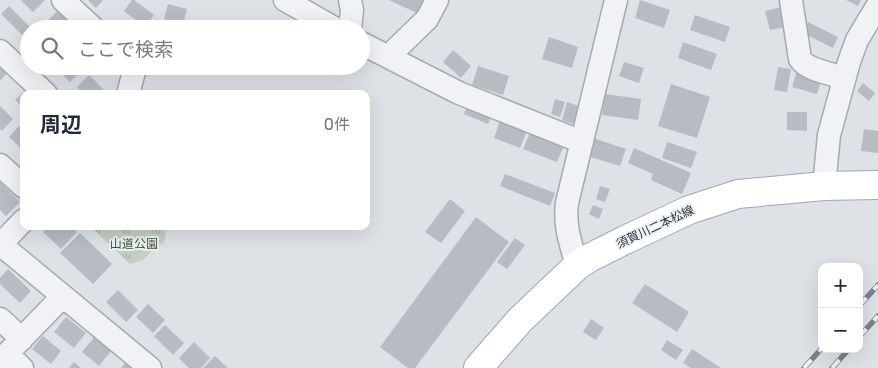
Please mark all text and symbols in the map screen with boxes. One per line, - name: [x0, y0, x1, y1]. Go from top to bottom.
- search box: [20, 20, 370, 75]
- icon: search: [38, 34, 66, 62]
- text: ここで検索: [78, 38, 173, 61]
- text: 周辺: [40, 112, 82, 137]
- text: 0件: [324, 115, 350, 134]
- street label: 須賀川二本松線: [614, 203, 696, 251]
- park label: 山道公園: [110, 237, 158, 251]
- map controls: [818, 263, 863, 353]
- button: +: [818, 263, 863, 308]
- button: −: [818, 308, 863, 353]

